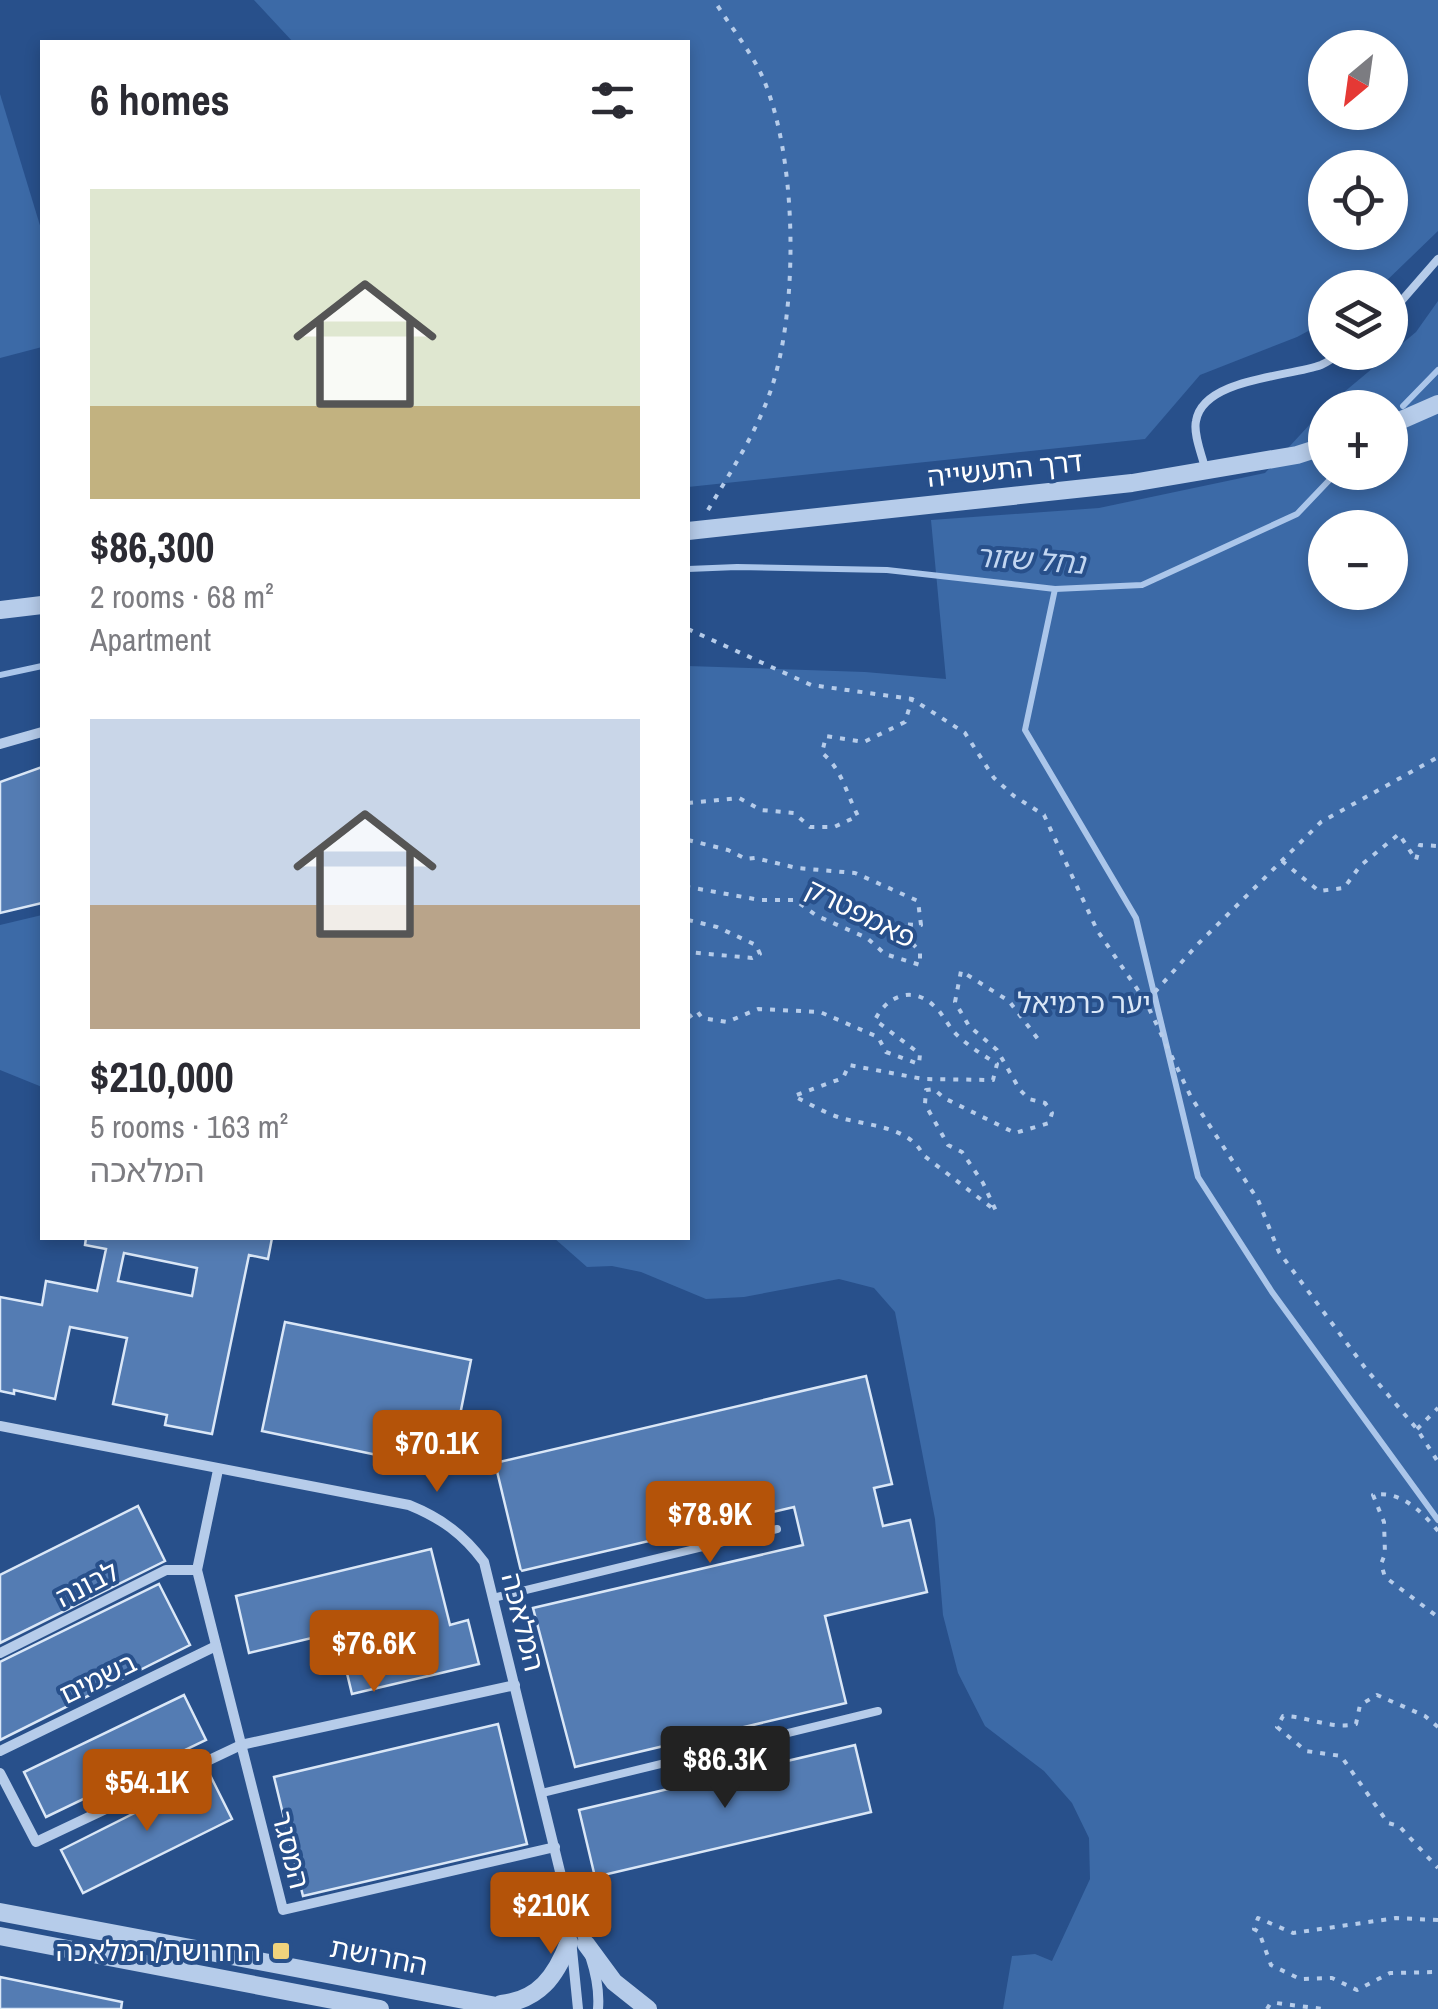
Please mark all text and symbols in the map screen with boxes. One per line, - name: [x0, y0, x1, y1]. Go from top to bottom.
- north arrow: [1308, 30, 1408, 130]
- map controls: [1308, 30, 1408, 610]
- text: 6 homes: [90, 72, 230, 128]
- icon: filters: [585, 73, 640, 128]
- button: locate: [1308, 150, 1408, 250]
- icon: home: [275, 254, 455, 434]
- button: layers: [1308, 270, 1408, 370]
- button: +: [1308, 390, 1408, 490]
- street label: דרך התעשייה: [925, 442, 1085, 496]
- button: −: [1308, 510, 1408, 610]
- text: $86,300: [90, 519, 215, 575]
- water label: נחל שזור: [974, 535, 1089, 583]
- text: 2 rooms · 68 m²: [90, 575, 274, 618]
- text: Apartment: [90, 618, 211, 661]
- icon: home: [275, 784, 455, 964]
- street label: פאמפטרק: [800, 869, 922, 957]
- park label: יער כרמיאל: [1017, 984, 1151, 1022]
- text: $210,000: [90, 1049, 234, 1105]
- text: 5 rooms · 163 m²: [90, 1105, 288, 1148]
- text: המלאכה: [90, 1149, 204, 1192]
- pin: $70.1K: [356, 1410, 518, 1495]
- text: $70.1K: [395, 1421, 479, 1464]
- pin: $78.9K: [629, 1481, 791, 1566]
- text: $78.9K: [668, 1492, 752, 1535]
- street label: לבונה: [49, 1552, 125, 1616]
- street label: המלאכה: [492, 1569, 554, 1675]
- pin: $76.6K: [293, 1610, 455, 1695]
- text: $76.6K: [332, 1621, 416, 1664]
- street label: בשמים: [53, 1643, 143, 1713]
- pin: $86.3K: [644, 1726, 806, 1811]
- text: $86.3K: [683, 1737, 767, 1780]
- pin: $54.1K: [66, 1749, 228, 1834]
- text: $54.1K: [105, 1760, 189, 1803]
- street label: המסגר: [263, 1807, 319, 1893]
- pin: $210K: [481, 1872, 621, 1957]
- text: $210K: [512, 1883, 590, 1926]
- street label: החרושת: [327, 1928, 431, 1984]
- place label: החרושת/המלאכה: [56, 1932, 261, 1970]
- marker: החרושת/המלאכה: [270, 1940, 292, 1962]

